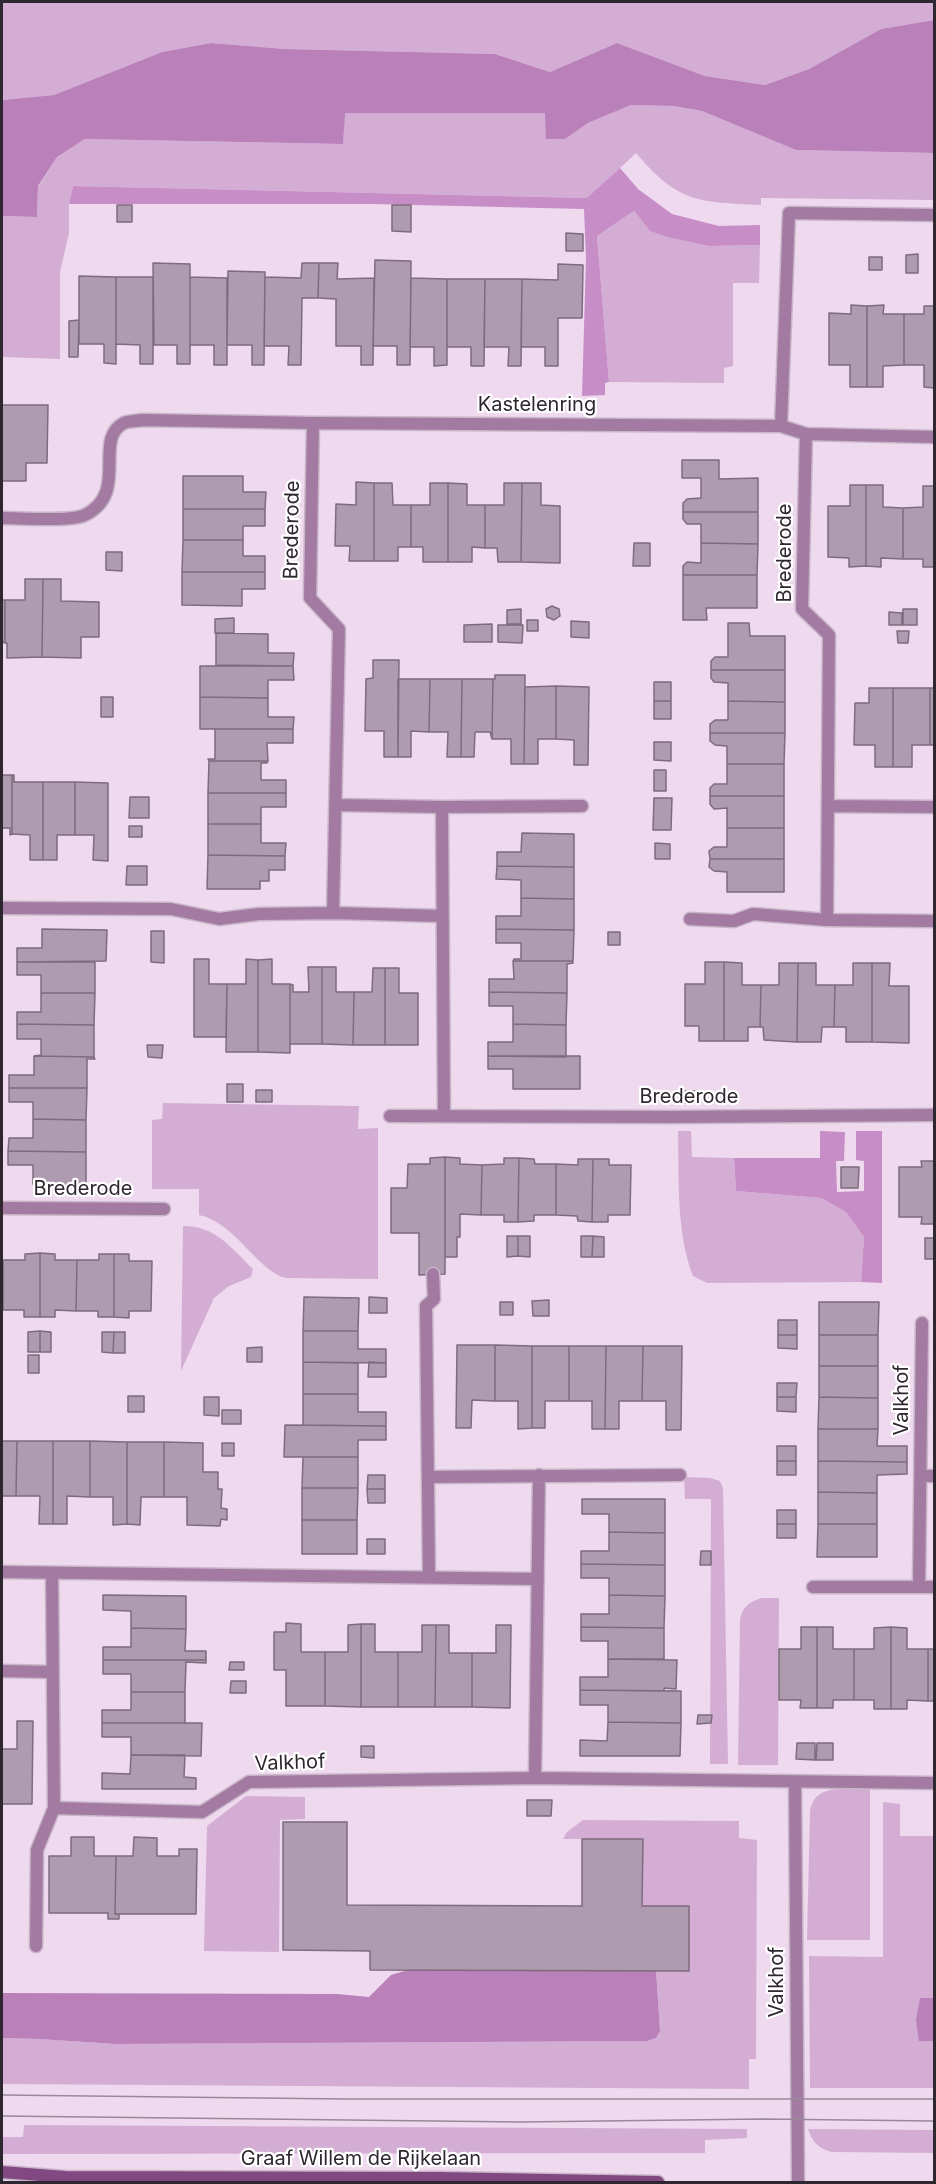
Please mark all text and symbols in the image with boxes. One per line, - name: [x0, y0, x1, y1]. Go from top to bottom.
- street label: Kastelenring: [478, 393, 596, 417]
- street label: Brederode: [279, 480, 305, 580]
- street label: Brederode: [773, 504, 797, 602]
- street label: Brederode: [640, 1085, 738, 1109]
- street label: Brederode: [34, 1177, 132, 1201]
- street label: Valkhof: [890, 1364, 914, 1436]
- street label: Valkhof: [254, 1750, 326, 1776]
- street label: Valkhof: [765, 1946, 789, 2018]
- street label: Graaf Willem de Rijkelaan: [241, 2147, 481, 2171]

